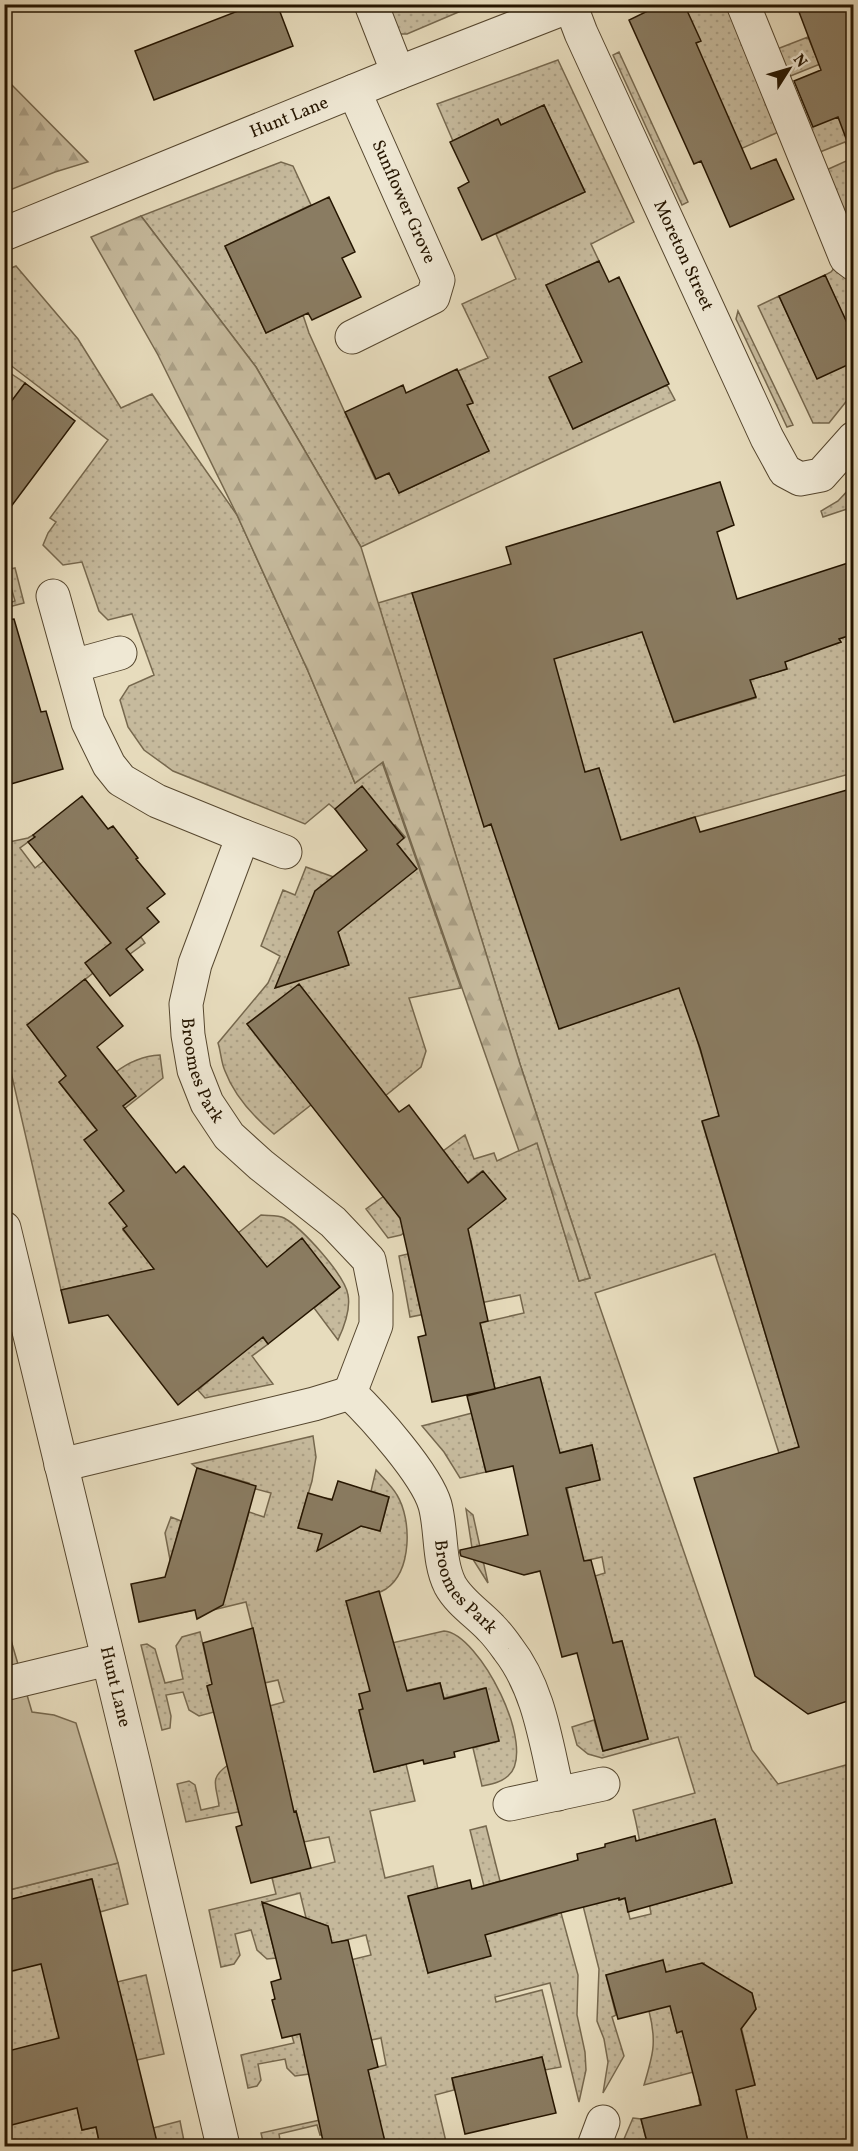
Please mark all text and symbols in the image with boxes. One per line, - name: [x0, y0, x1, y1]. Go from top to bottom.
- north arrow: [759, 39, 819, 99]
- text: N: [787, 50, 812, 73]
- street label: Hunt Lane: [246, 90, 332, 145]
- street label: Sunflower Grove: [365, 136, 441, 268]
- street label: Moreton Street: [647, 196, 720, 315]
- street label: Broomes Park: [174, 1017, 230, 1129]
- street label: Broomes Park: [428, 1539, 503, 1640]
- street label: Hunt Lane: [93, 1644, 137, 1730]

